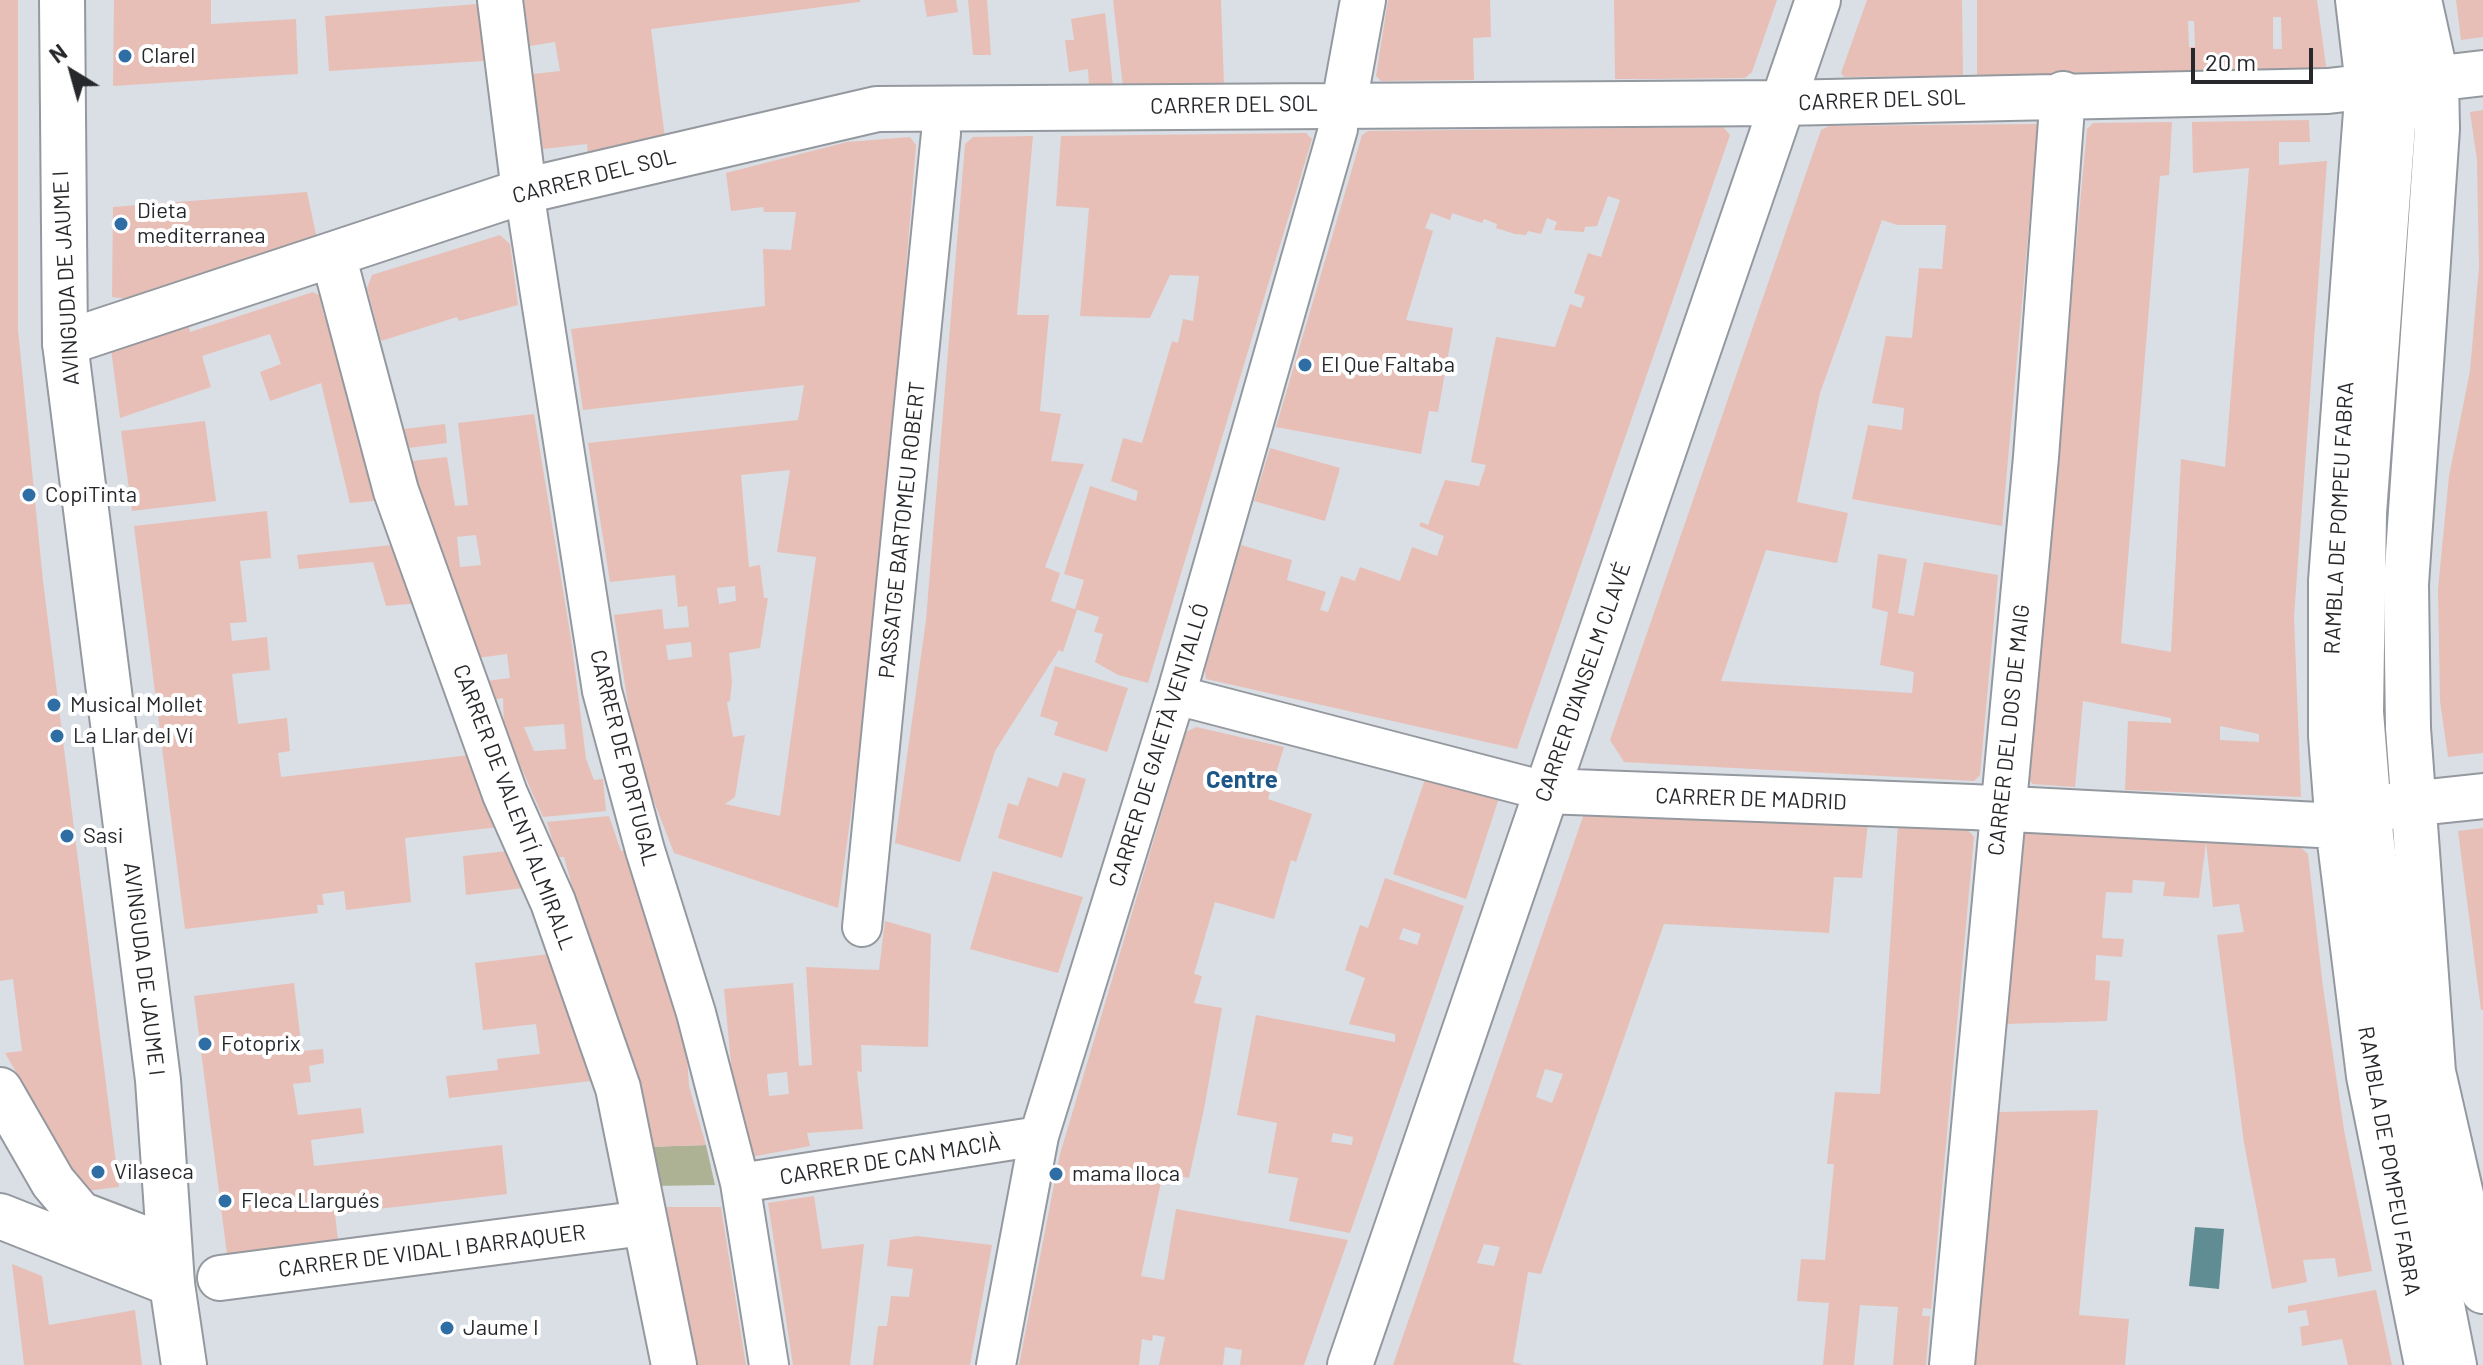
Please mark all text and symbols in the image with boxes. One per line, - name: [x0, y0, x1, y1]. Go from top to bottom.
- north arrow: [32, 32, 112, 112]
- scale bar: [2195, 32, 2317, 82]
- text: N: [44, 38, 71, 68]
- place label: Clarel: [141, 43, 195, 69]
- marker: Clarel: [116, 47, 134, 65]
- text: 20 m: [2205, 47, 2256, 76]
- street label: CARRER DEL SOL: [1798, 84, 1966, 116]
- street label: CARRER DEL SOL: [1150, 90, 1318, 120]
- street label: CARRER DEL SOL: [509, 143, 679, 209]
- street label: AVINGUDA DE JAUME I: [47, 170, 85, 386]
- place label: Dieta mediterranea: [137, 198, 266, 250]
- marker: Dieta mediterranea: [112, 215, 130, 233]
- place label: El Que Faltaba: [1321, 352, 1455, 378]
- marker: El Que Faltaba: [1296, 356, 1314, 374]
- street label: PASSATGE BARTOMEU ROBERT: [873, 380, 931, 680]
- street label: RAMBLA DE POMPEU FABRA: [2319, 381, 2359, 655]
- place label: CopiTinta: [45, 482, 137, 508]
- marker: CopiTinta: [20, 486, 38, 504]
- street label: CARRER D'ANSELM CLAVÉ: [1529, 559, 1637, 805]
- street label: CARRER DE GAIETÀ VENTALLÓ: [1103, 600, 1215, 890]
- street label: CARRER DEL DOS DE MAIG: [1983, 603, 2035, 857]
- street label: CARRER DE PORTUGAL: [584, 647, 664, 869]
- street label: CARRER DE VALENTÍ ALMIRALL: [447, 661, 581, 953]
- place label: Musical Mollet: [70, 692, 203, 718]
- marker: Musical Mollet: [45, 696, 63, 714]
- place label: La Llar del Ví: [73, 723, 193, 749]
- marker: La Llar del Ví: [48, 727, 66, 745]
- district label: Centre: [1206, 766, 1278, 794]
- street label: CARRER DE MADRID: [1655, 782, 1847, 816]
- place label: Sasi: [83, 823, 123, 849]
- marker: Sasi: [58, 827, 76, 845]
- street label: AVINGUDA DE JAUME I: [118, 861, 170, 1077]
- street label: RAMBLA DE POMPEU FABRA: [2352, 1024, 2426, 1298]
- place label: Fotoprix: [221, 1031, 300, 1057]
- marker: Fotoprix: [196, 1035, 214, 1053]
- street label: CARRER DE CAN MACIÀ: [778, 1129, 1002, 1191]
- place label: Vilaseca: [114, 1159, 194, 1185]
- place label: mama lloca: [1072, 1161, 1180, 1187]
- marker: Vilaseca: [89, 1163, 107, 1181]
- marker: mama lloca: [1047, 1165, 1065, 1183]
- place label: Fleca Llargués: [241, 1188, 380, 1214]
- marker: Fleca Llargués: [216, 1192, 234, 1210]
- street label: CARRER DE VIDAL I BARRAQUER: [277, 1219, 587, 1283]
- place label: Jaume I: [463, 1315, 539, 1341]
- marker: Jaume I: [438, 1319, 456, 1337]

